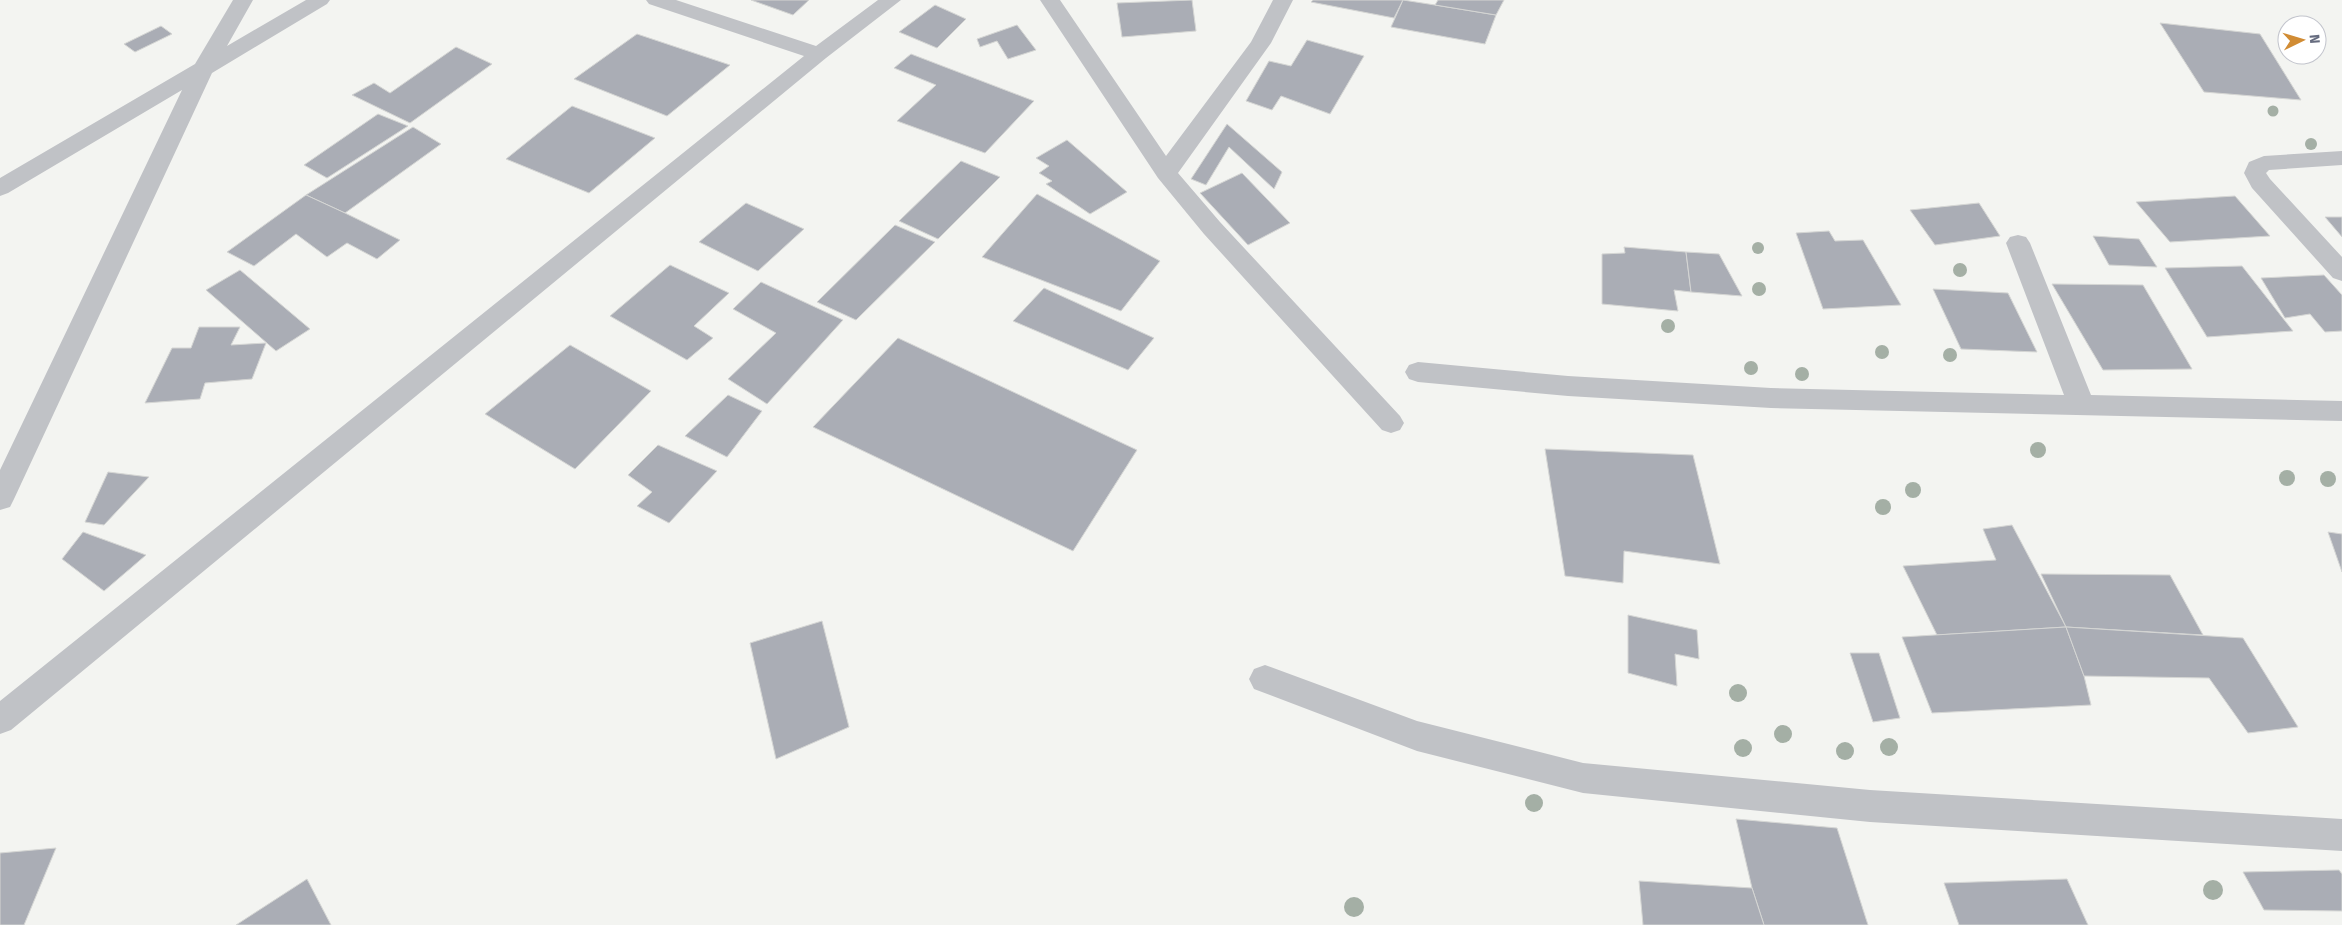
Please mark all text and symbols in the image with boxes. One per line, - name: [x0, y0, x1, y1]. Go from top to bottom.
- north arrow: [2277, 15, 2327, 65]
- text: N: [2306, 34, 2323, 44]

